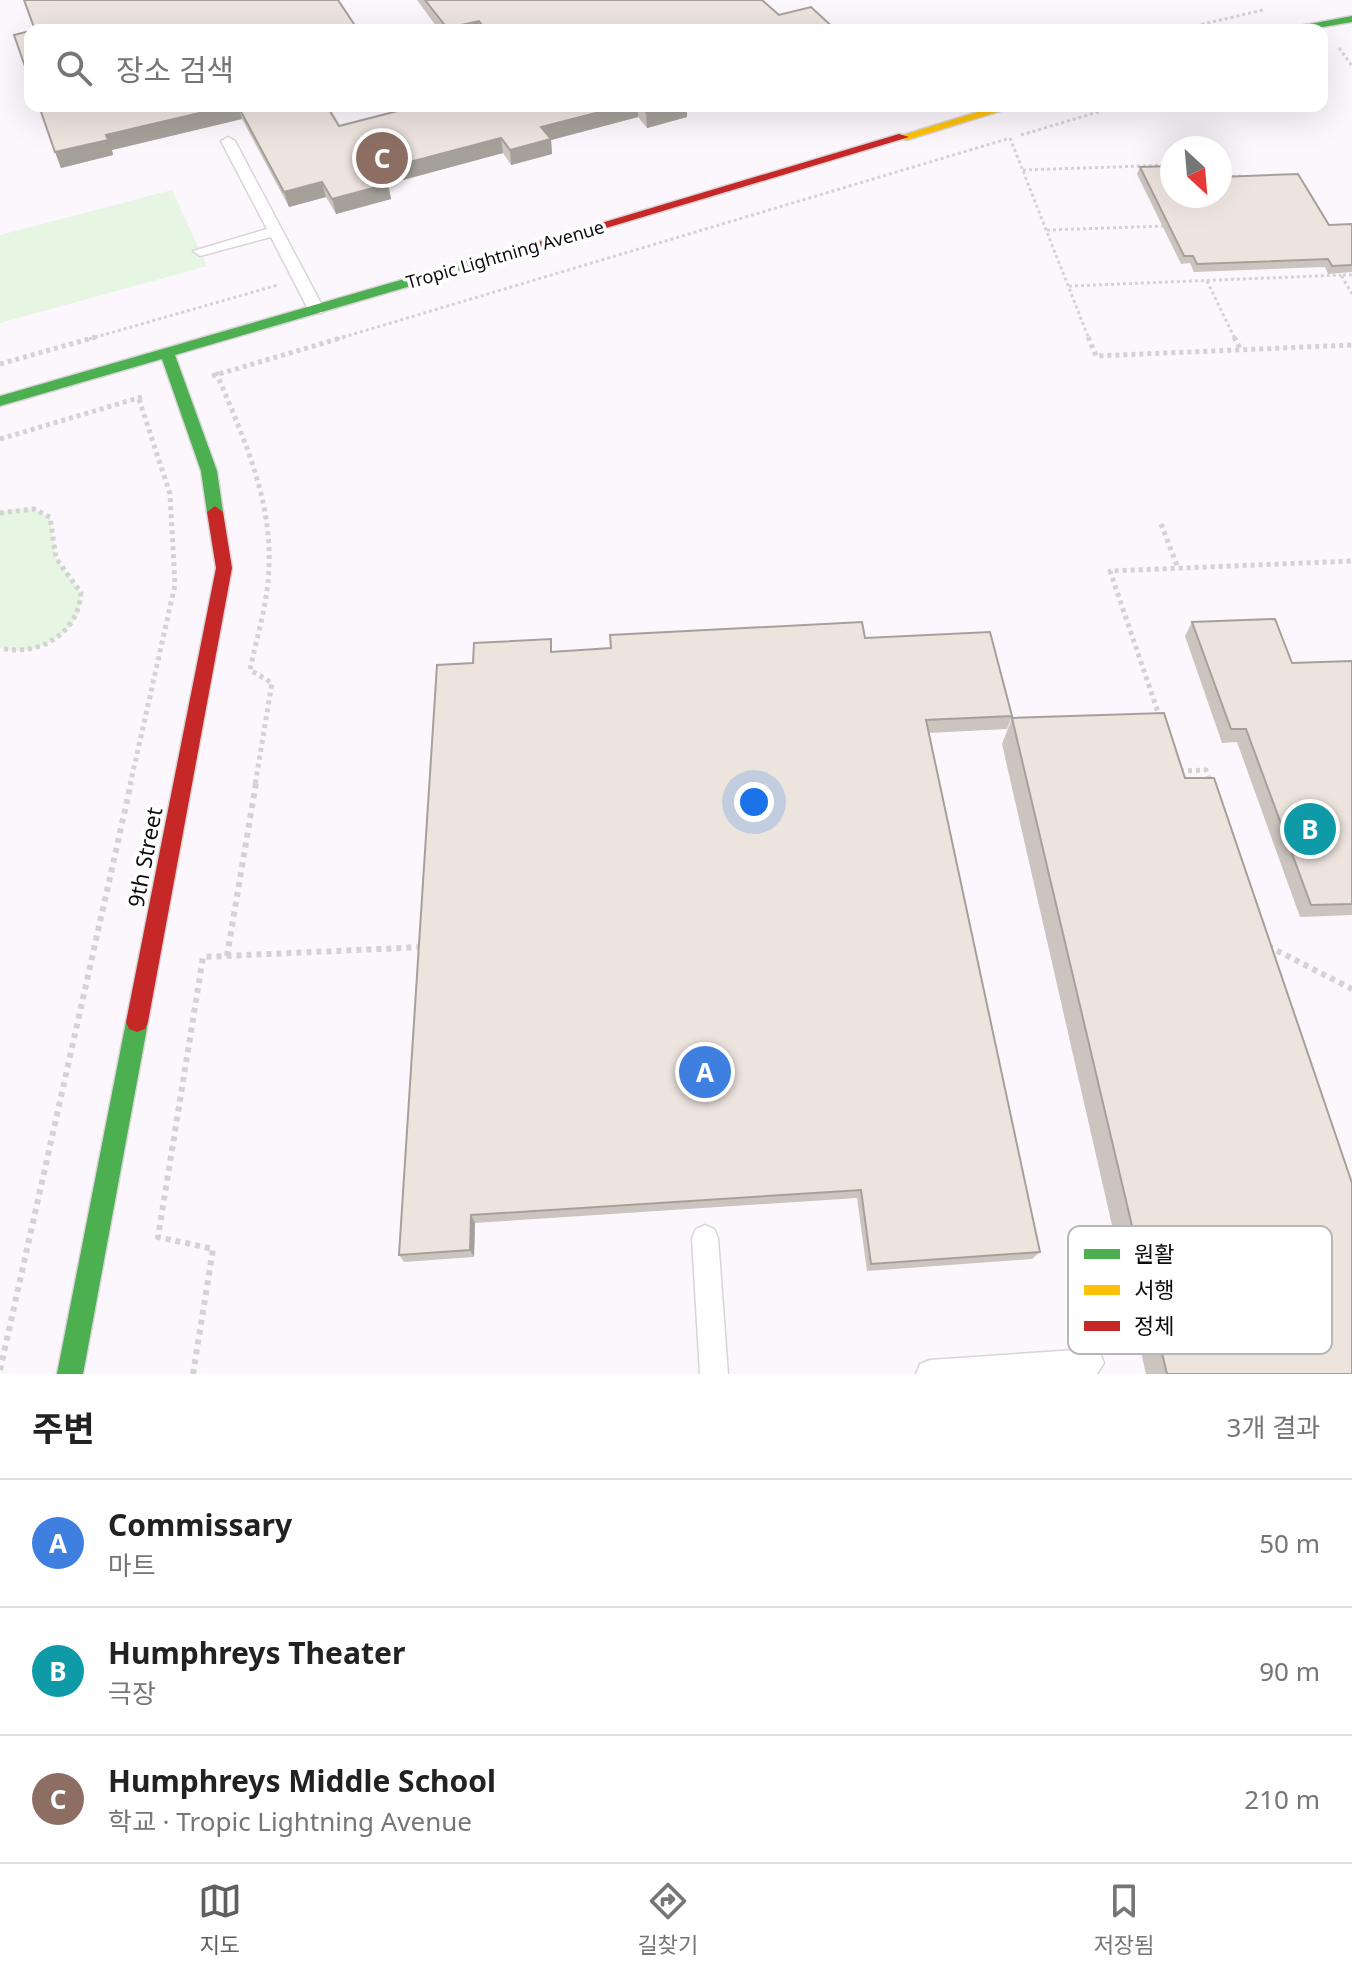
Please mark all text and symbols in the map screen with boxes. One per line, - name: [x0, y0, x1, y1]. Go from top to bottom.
- search box: [24, 24, 1328, 112]
- icon: search: [52, 46, 96, 90]
- text: 장소 검색: [116, 49, 234, 90]
- pin: C: [356, 128, 408, 188]
- north arrow: [1160, 136, 1232, 208]
- street label: Tropic Lightning Avenue: [403, 214, 607, 294]
- your location: [734, 782, 774, 822]
- pin: B: [1284, 799, 1336, 859]
- street label: 9th Street: [120, 804, 168, 910]
- pin: A: [679, 1042, 731, 1102]
- legend: [1068, 1226, 1332, 1354]
- text: 원활: [1134, 1238, 1174, 1268]
- text: 서행: [1134, 1274, 1174, 1304]
- text: 정체: [1134, 1310, 1174, 1340]
- text: 주변: [32, 1405, 95, 1451]
- text: 3개 결과: [1227, 1409, 1320, 1445]
- text: Commissary: [108, 1504, 292, 1545]
- text: A: [49, 1525, 67, 1561]
- text: 50 m: [1259, 1525, 1320, 1561]
- text: 마트: [108, 1547, 156, 1583]
- text: Humphreys Theater: [108, 1632, 405, 1673]
- text: B: [49, 1653, 67, 1689]
- text: 90 m: [1259, 1653, 1320, 1689]
- text: 극장: [108, 1675, 156, 1711]
- text: Humphreys Middle School: [108, 1760, 496, 1801]
- text: C: [50, 1781, 66, 1817]
- text: 210 m: [1244, 1781, 1320, 1817]
- text: 학교 · Tropic Lightning Avenue: [108, 1803, 472, 1839]
- tab: 지도: [198, 1879, 242, 1959]
- tab: 길찾기: [637, 1879, 698, 1959]
- tab: 저장됨: [1093, 1879, 1154, 1959]

